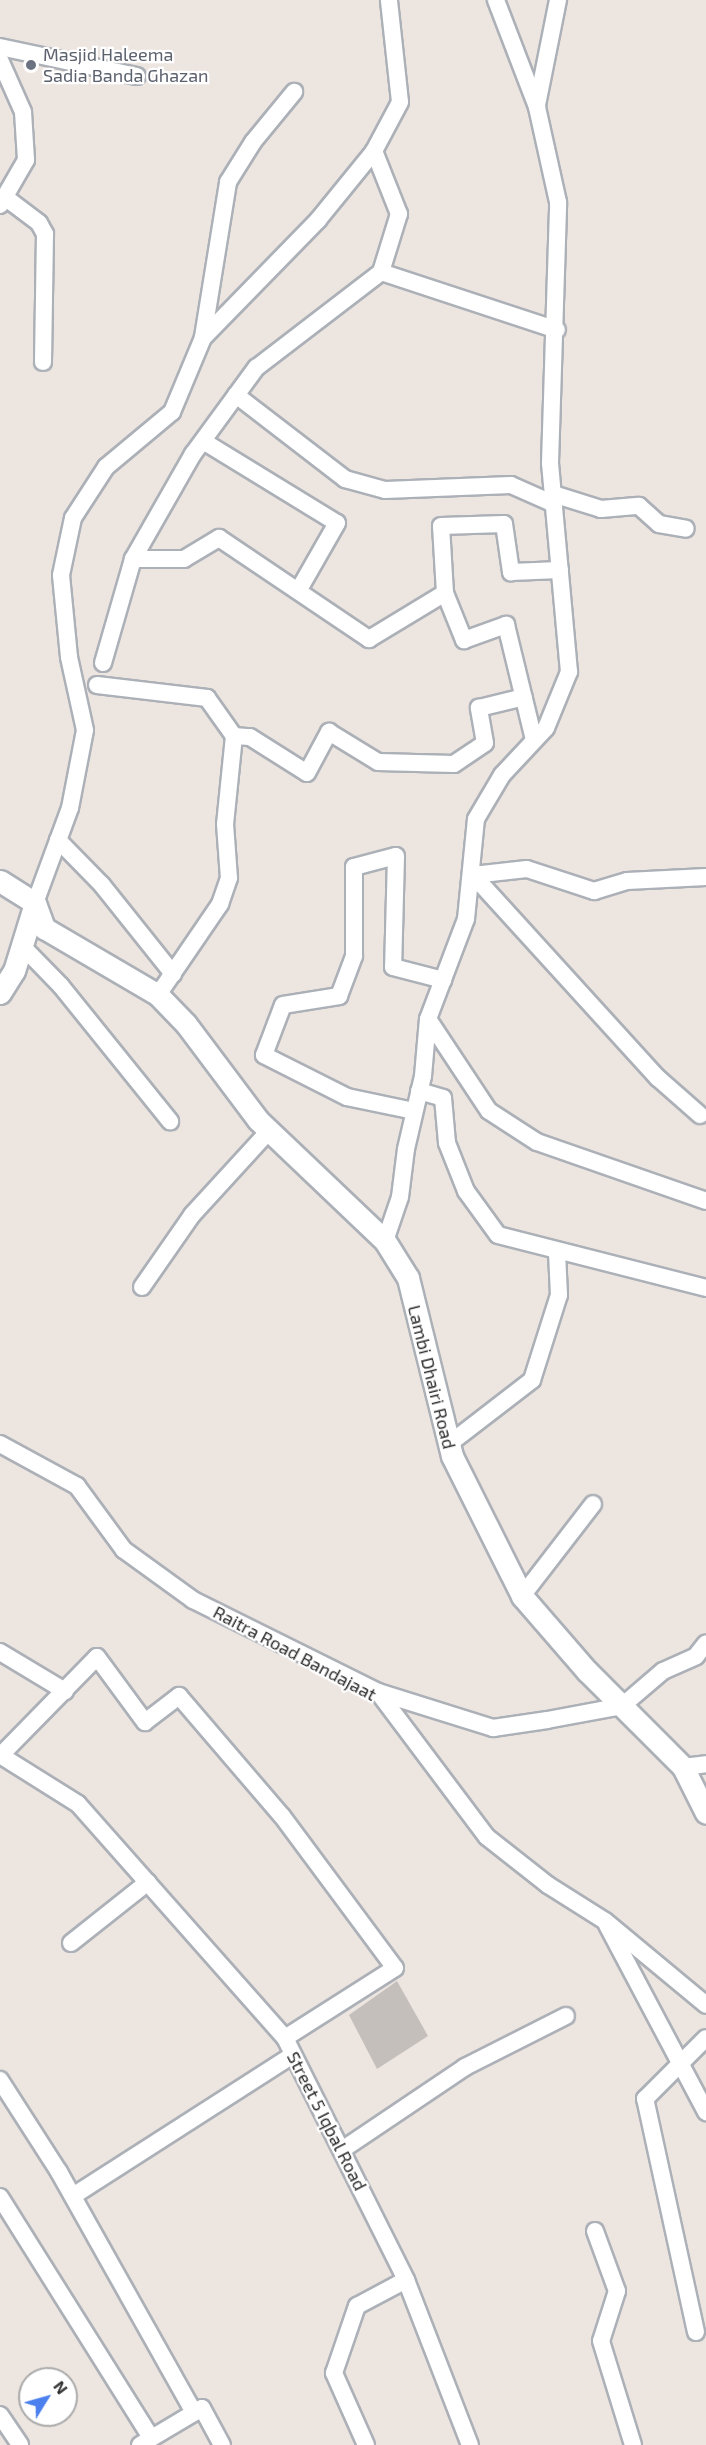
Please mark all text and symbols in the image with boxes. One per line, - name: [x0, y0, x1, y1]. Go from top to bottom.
- place label: Masjid Haleema Sadia Banda Ghazan: [43, 44, 209, 86]
- marker: Masjid Haleema Sadia Banda Ghazan: [24, 58, 38, 72]
- street label: Lambi Dhairi Road: [404, 1303, 460, 1451]
- street label: Raitra Road Bandajaat: [210, 1601, 380, 1705]
- street label: Street 5 Iqbal Road: [283, 2048, 371, 2194]
- north arrow: [18, 2367, 78, 2427]
- text: N: [50, 2377, 72, 2397]

